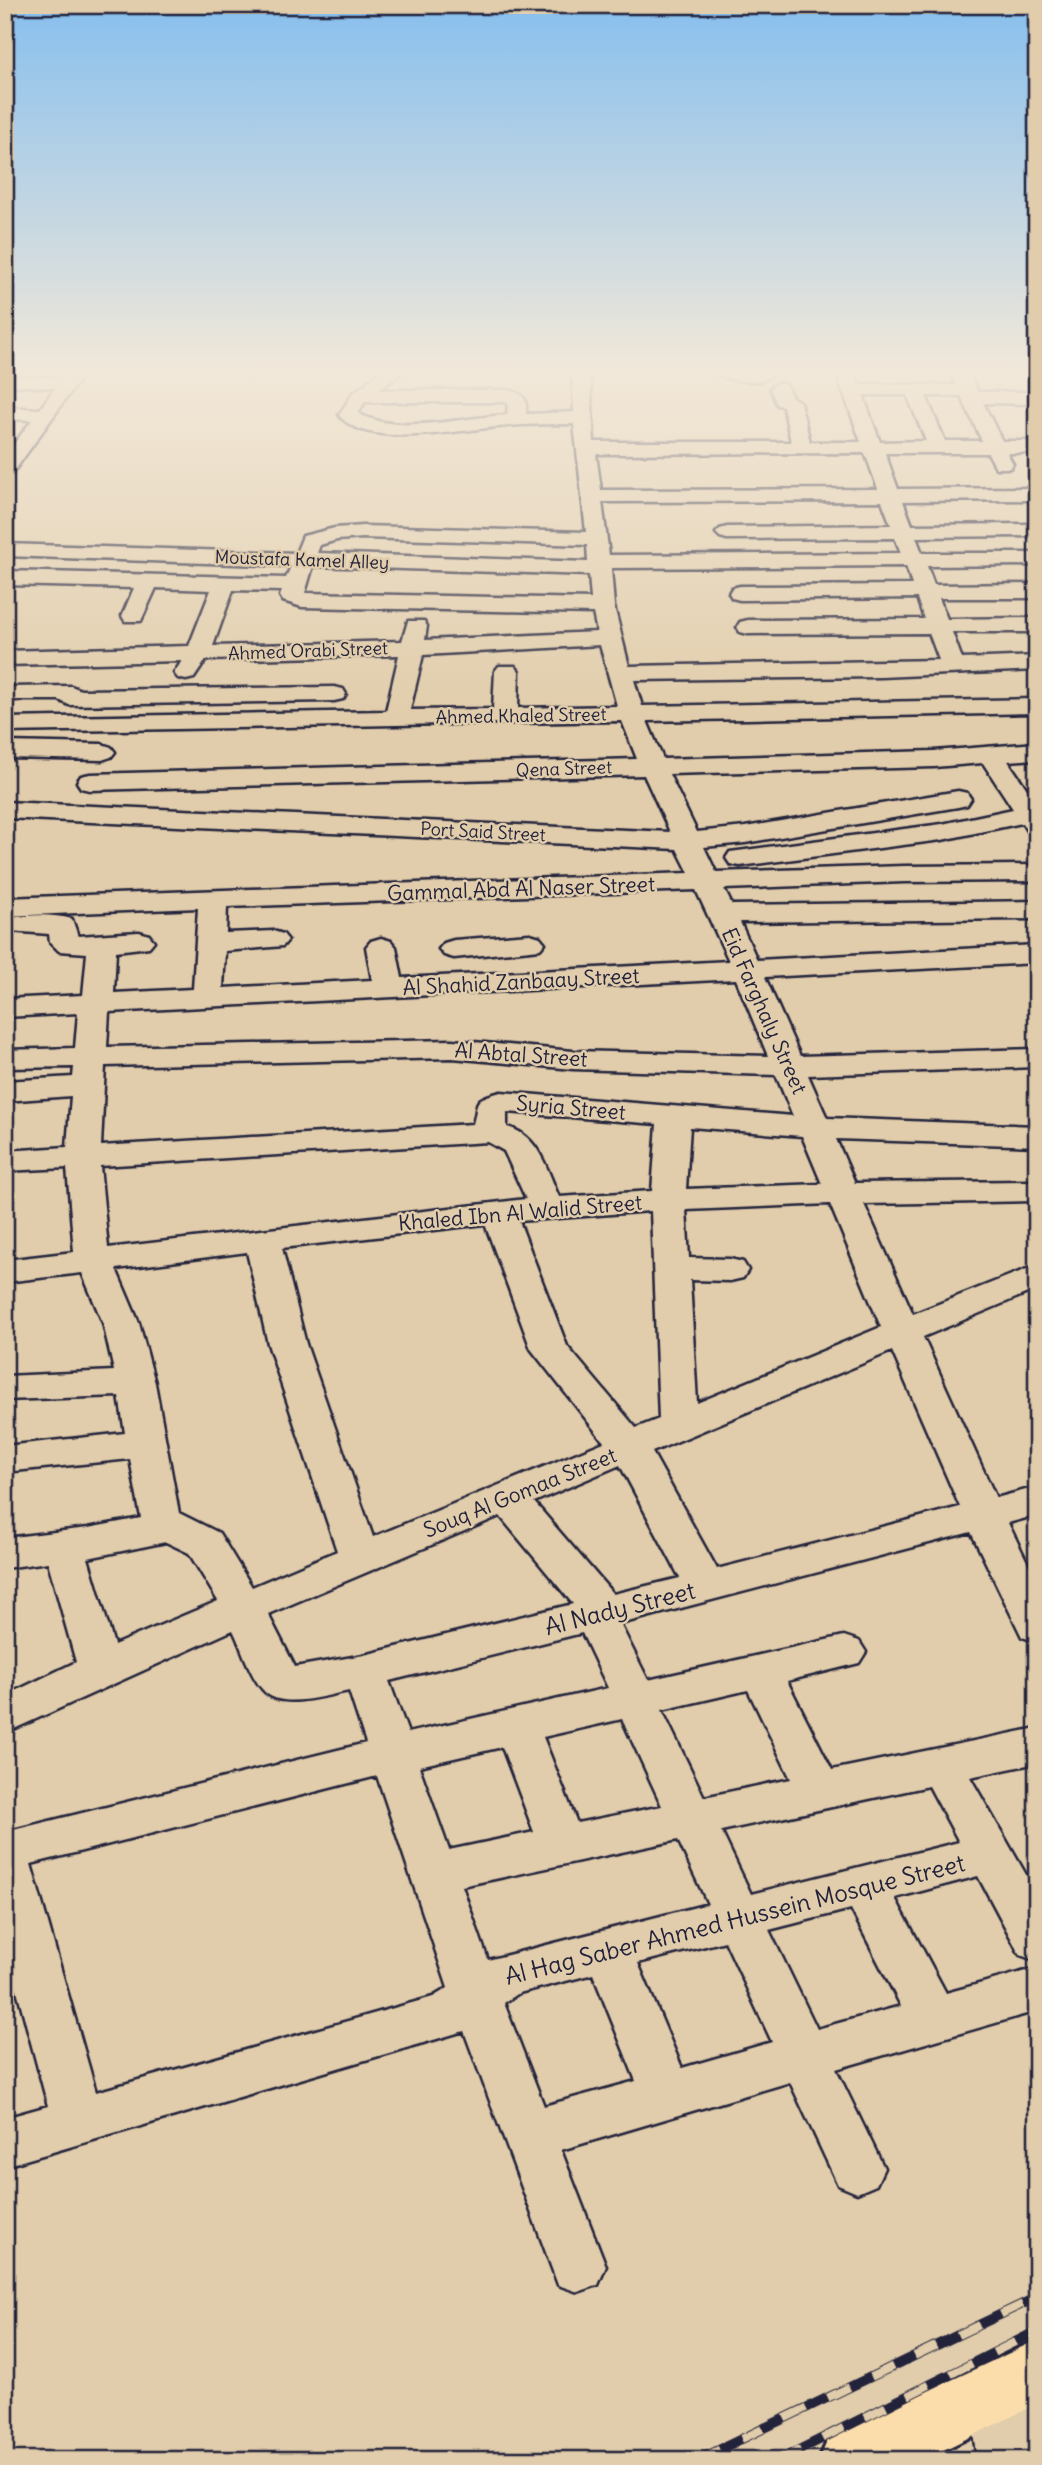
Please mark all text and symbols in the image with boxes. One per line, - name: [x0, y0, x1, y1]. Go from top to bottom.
- street label: Moustafa Kamel Alley: [214, 545, 390, 574]
- street label: Ahmed Orabi Street: [228, 636, 388, 665]
- street label: Ahmed Khaled Street: [435, 703, 607, 728]
- street label: Qena Street: [515, 755, 613, 782]
- street label: Port Said Street: [420, 817, 546, 846]
- street label: Gammal Abd Al Naser Street: [387, 870, 655, 907]
- street label: Eid Farghaly Street: [716, 923, 813, 1098]
- street label: Al Shahid Zanbaay Street: [402, 962, 640, 1001]
- street label: Al Abtal Street: [454, 1036, 588, 1073]
- street label: Syria Street: [515, 1089, 627, 1126]
- street label: Khaled Ibn Al Walid Street: [397, 1188, 643, 1237]
- street label: Souq Al Gomaa Street: [419, 1441, 620, 1544]
- street label: Al Nady Street: [541, 1575, 698, 1641]
- street label: Al Hag Saber Ahmed Hussein Mosque Street: [502, 1847, 968, 1991]

